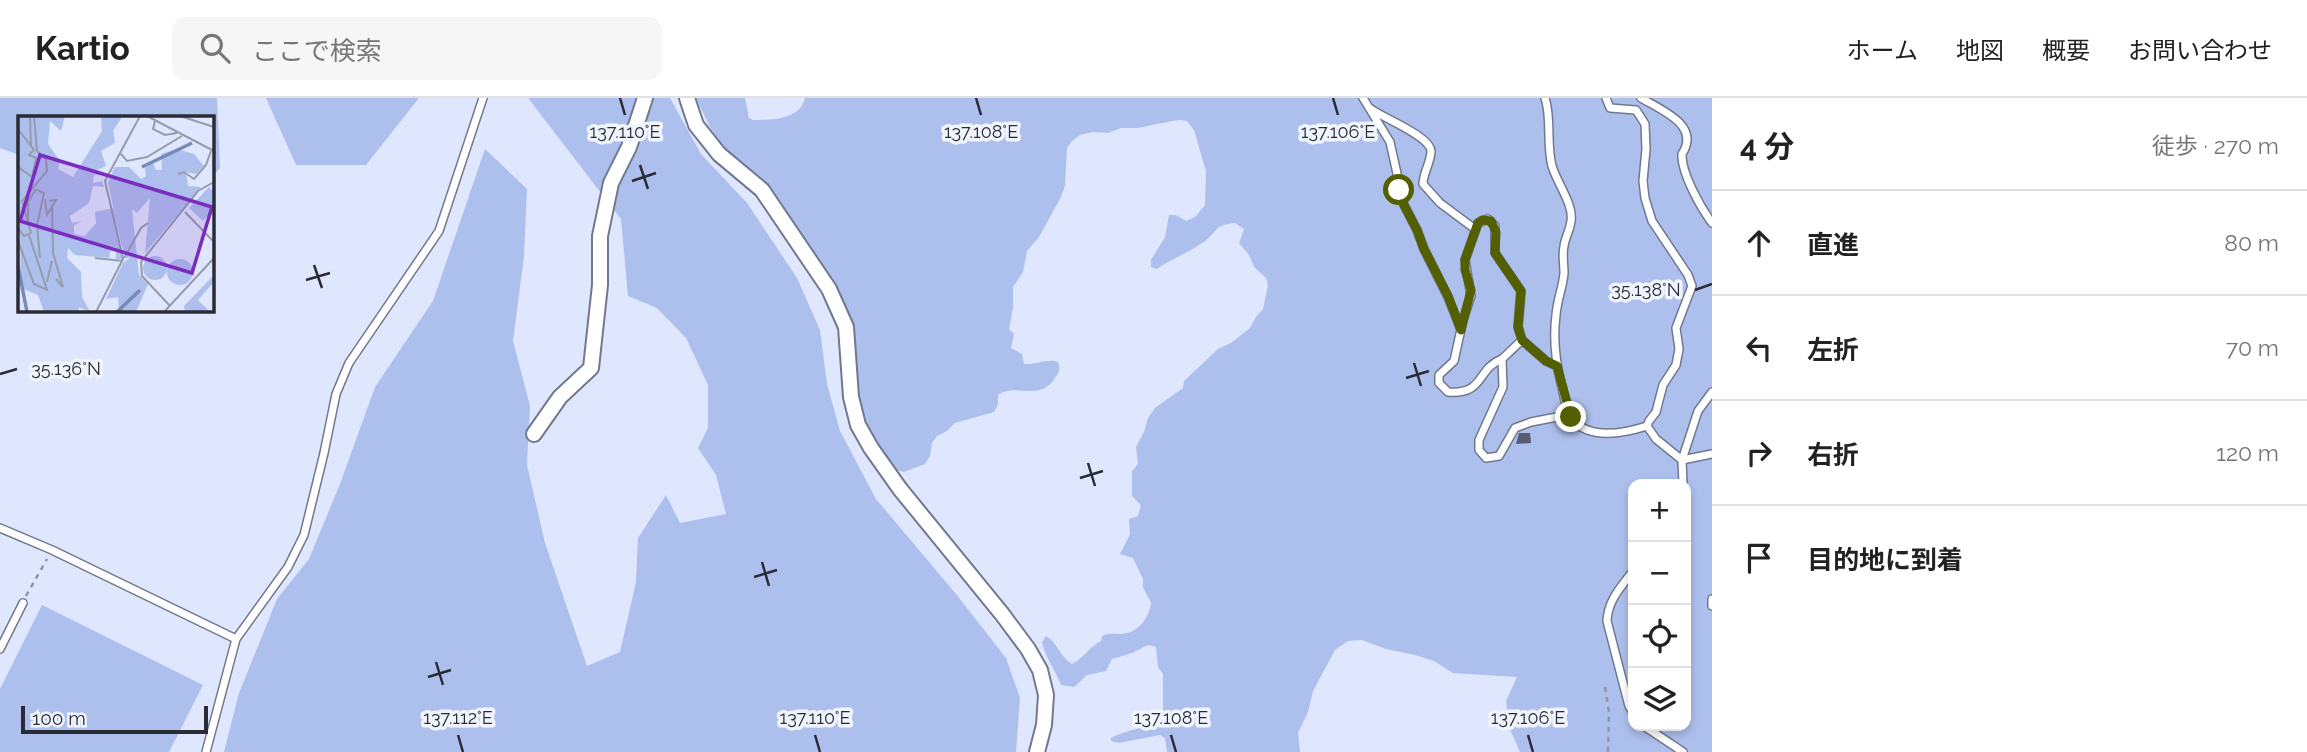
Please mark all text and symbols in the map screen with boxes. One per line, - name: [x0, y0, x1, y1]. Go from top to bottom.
- search box: [172, 17, 662, 80]
- text: Kartio: [35, 29, 130, 68]
- icon: search: [196, 29, 234, 67]
- text: ここで検索: [252, 36, 382, 66]
- text: ホーム: [1847, 36, 1918, 65]
- text: 地図: [1956, 36, 2004, 65]
- text: 概要: [2042, 36, 2090, 65]
- text: お問い合わせ: [2128, 36, 2272, 65]
- inset map: [18, 116, 214, 312]
- text: 137.110°E: [590, 121, 660, 142]
- text: 137.108°E: [944, 121, 1018, 142]
- text: 137.106°E: [1301, 121, 1375, 142]
- text: 4 分: [1740, 129, 1794, 164]
- text: 徒歩 · 270 m: [2152, 132, 2279, 159]
- route start: [1383, 174, 1414, 205]
- icon: ahead: [1740, 224, 1778, 262]
- text: 80 m: [2224, 229, 2279, 256]
- text: 直進: [1807, 230, 1859, 260]
- text: 35.138°N: [1611, 279, 1681, 300]
- icon: left: [1740, 329, 1778, 367]
- text: 70 m: [2226, 334, 2279, 361]
- text: 左折: [1807, 335, 1859, 365]
- text: 35.136°N: [31, 358, 101, 379]
- route end: [1555, 401, 1586, 432]
- icon: right: [1740, 434, 1778, 472]
- text: 120 m: [2216, 439, 2279, 466]
- text: 右折: [1807, 440, 1859, 470]
- map controls: [1628, 479, 1691, 731]
- button: +: [1628, 479, 1691, 542]
- icon: arrive: [1740, 539, 1778, 577]
- button: −: [1628, 542, 1691, 605]
- text: 目的地に到着: [1807, 545, 1963, 575]
- button: locate: [1628, 605, 1691, 668]
- button: layers: [1628, 668, 1691, 731]
- scale bar: [21, 703, 208, 735]
- text: 100 m: [32, 707, 86, 729]
- text: 137.112°E: [423, 707, 493, 728]
- text: 137.110°E: [780, 707, 850, 728]
- text: 137.108°E: [1134, 707, 1208, 728]
- text: 137.106°E: [1491, 707, 1565, 728]

